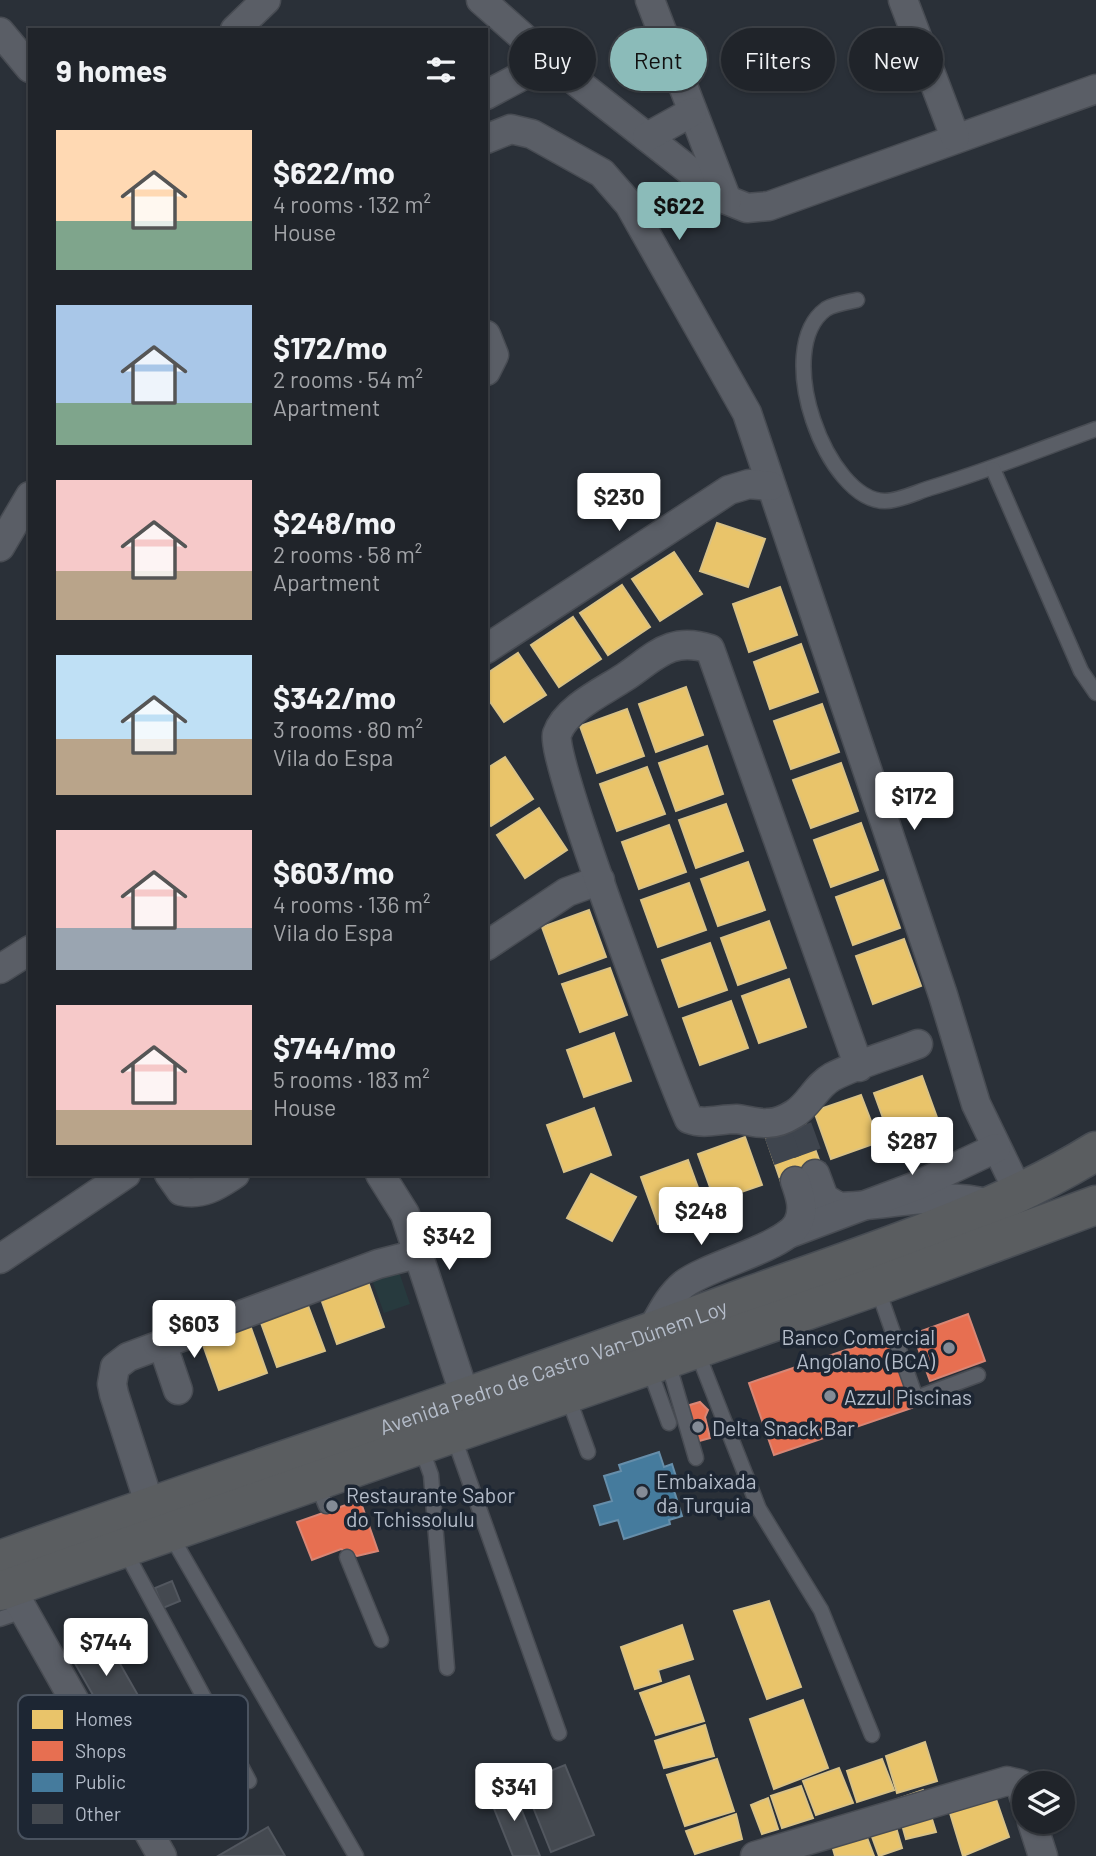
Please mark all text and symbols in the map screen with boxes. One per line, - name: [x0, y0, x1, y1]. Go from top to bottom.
- chip: Buy: [509, 28, 596, 91]
- chip: Rent: [610, 28, 707, 91]
- chip: Filters: [721, 28, 835, 91]
- chip: New: [849, 28, 943, 91]
- icon: filters: [422, 51, 460, 89]
- text: 9 homes: [56, 52, 167, 88]
- text: $622/mo: [273, 154, 395, 190]
- icon: home: [112, 158, 196, 242]
- pin: $622: [638, 182, 720, 242]
- text: 4 rooms · 132 m²: [273, 190, 431, 218]
- text: $622: [653, 191, 705, 219]
- text: House: [273, 218, 336, 246]
- text: $172/mo: [273, 329, 387, 365]
- icon: home: [112, 333, 196, 417]
- text: 2 rooms · 54 m²: [273, 365, 423, 393]
- text: Apartment: [273, 393, 380, 421]
- pin: $230: [578, 474, 660, 533]
- text: $230: [593, 482, 645, 510]
- text: $248/mo: [273, 504, 396, 540]
- icon: home: [112, 508, 196, 592]
- text: 2 rooms · 58 m²: [273, 540, 422, 568]
- text: Apartment: [273, 568, 380, 596]
- text: $342/mo: [273, 679, 396, 715]
- icon: home: [112, 683, 196, 767]
- text: 3 rooms · 80 m²: [273, 715, 423, 743]
- text: Vila do Espa: [273, 743, 393, 771]
- pin: $172: [873, 772, 955, 832]
- text: $172: [891, 781, 937, 809]
- text: $603/mo: [273, 854, 395, 890]
- icon: home: [112, 858, 196, 942]
- text: 4 rooms · 136 m²: [273, 890, 431, 918]
- text: Vila do Espa: [273, 918, 393, 946]
- text: $744/mo: [273, 1029, 396, 1065]
- icon: home: [112, 1033, 196, 1117]
- text: 5 rooms · 183 m²: [273, 1065, 430, 1093]
- text: House: [273, 1093, 336, 1121]
- pin: $287: [871, 1118, 953, 1177]
- text: $287: [887, 1126, 937, 1154]
- pin: $248: [660, 1188, 742, 1247]
- text: $248: [675, 1196, 727, 1224]
- pin: $342: [408, 1212, 490, 1272]
- text: $342: [423, 1221, 475, 1249]
- street label: Avenida Pedro de Castro Van-Dúnem Loy: [376, 1293, 731, 1439]
- pin: $603: [153, 1300, 235, 1360]
- text: $603: [168, 1309, 220, 1337]
- place label: Banco Comercial Angolano (BCA): [782, 1324, 936, 1373]
- marker: Banco Comercial Angolano (BCA): [941, 1340, 957, 1356]
- place label: Azzul Piscinas: [844, 1384, 972, 1409]
- marker: Azzul Piscinas: [822, 1388, 838, 1404]
- place label: Delta Snack Bar: [712, 1415, 855, 1440]
- marker: Delta Snack Bar: [690, 1419, 706, 1435]
- place label: Embaixada da Turquia: [656, 1468, 757, 1517]
- place label: Restaurante Sabor do Tchissolulu: [346, 1482, 516, 1531]
- marker: Embaixada da Turquia: [634, 1484, 650, 1500]
- marker: Restaurante Sabor do Tchissolulu: [324, 1498, 340, 1514]
- pin: $744: [65, 1618, 147, 1678]
- text: $744: [80, 1627, 132, 1655]
- legend: [18, 1695, 248, 1839]
- text: Homes: [75, 1707, 132, 1730]
- text: Shops: [75, 1739, 126, 1762]
- pin: $341: [473, 1764, 555, 1823]
- text: Public: [75, 1770, 126, 1793]
- map controls: [1012, 1771, 1075, 1834]
- button: layers: [1012, 1771, 1075, 1834]
- text: $341: [491, 1772, 537, 1800]
- text: Other: [75, 1802, 121, 1825]

